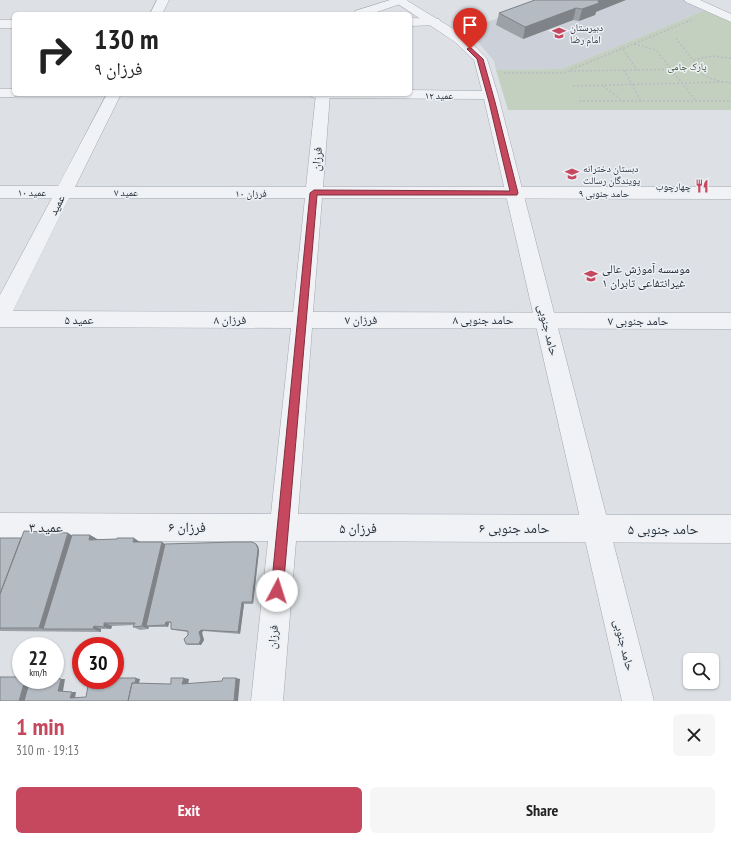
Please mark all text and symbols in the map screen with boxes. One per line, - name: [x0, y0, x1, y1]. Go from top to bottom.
- pin: [453, 8, 487, 49]
- icon: arrive: [459, 14, 481, 36]
- text: 130 m: [94, 20, 158, 57]
- place label: دبیرستان امام رضا: [570, 21, 603, 47]
- school or university icon: دبیرستان امام رضا: [551, 25, 567, 41]
- icon: right: [28, 28, 80, 80]
- text: فرزان ۹: [94, 57, 143, 80]
- park label: پارک جامی: [667, 60, 707, 73]
- street label: عمید ۱۲: [425, 89, 453, 102]
- street label: فرزان: [308, 146, 325, 172]
- place label: دبستان دخترانه پویندگان رسالت: [583, 162, 640, 187]
- school or university icon: دبستان دخترانه پویندگان رسالت: [564, 166, 580, 182]
- restaurant icon: چهارچوب: [694, 178, 710, 194]
- place label: چهارچوب: [656, 180, 692, 193]
- street label: عمید ۱۰: [18, 186, 46, 199]
- street label: عمید ۷: [114, 186, 138, 199]
- street label: فرزان ۱۰: [235, 187, 267, 200]
- street label: حامد جنوبی ۹: [579, 187, 630, 200]
- street label: عمید: [45, 192, 68, 218]
- place label: موسسه آموزش عالی غیرانتفاعی تابران ۱: [602, 261, 690, 290]
- school or university icon: موسسه آموزش عالی غیرانتفاعی تابران ۱: [583, 268, 599, 284]
- street label: حامد جنوبی: [534, 303, 562, 358]
- street label: عمید ۵: [65, 312, 93, 327]
- street label: فرزان ۸: [214, 312, 246, 327]
- street label: فرزان ۷: [345, 312, 377, 327]
- street label: حامد جنوبی ۸: [453, 312, 514, 327]
- street label: حامد جنوبی ۷: [608, 313, 669, 328]
- street label: عمید ۳: [29, 518, 63, 536]
- street label: فرزان ۶: [168, 518, 206, 536]
- street label: فرزان ۵: [339, 519, 377, 537]
- street label: حامد جنوبی ۶: [479, 519, 549, 537]
- street label: حامد جنوبی ۵: [628, 520, 698, 538]
- position arrow: [256, 570, 298, 612]
- street label: حامد جنوبی: [610, 618, 638, 673]
- street label: فرزان: [264, 624, 281, 650]
- speed limit sign: 30: [72, 637, 124, 689]
- text: 22: [28, 645, 48, 671]
- map controls: [683, 653, 719, 689]
- button: search: [683, 653, 719, 689]
- text: km/h: [29, 666, 47, 679]
- text: 1 min: [16, 711, 64, 742]
- button: close: [673, 714, 715, 756]
- text: 310 m · 19:13: [16, 742, 79, 759]
- button: Exit: [16, 787, 362, 833]
- button: Share: [370, 787, 715, 833]

